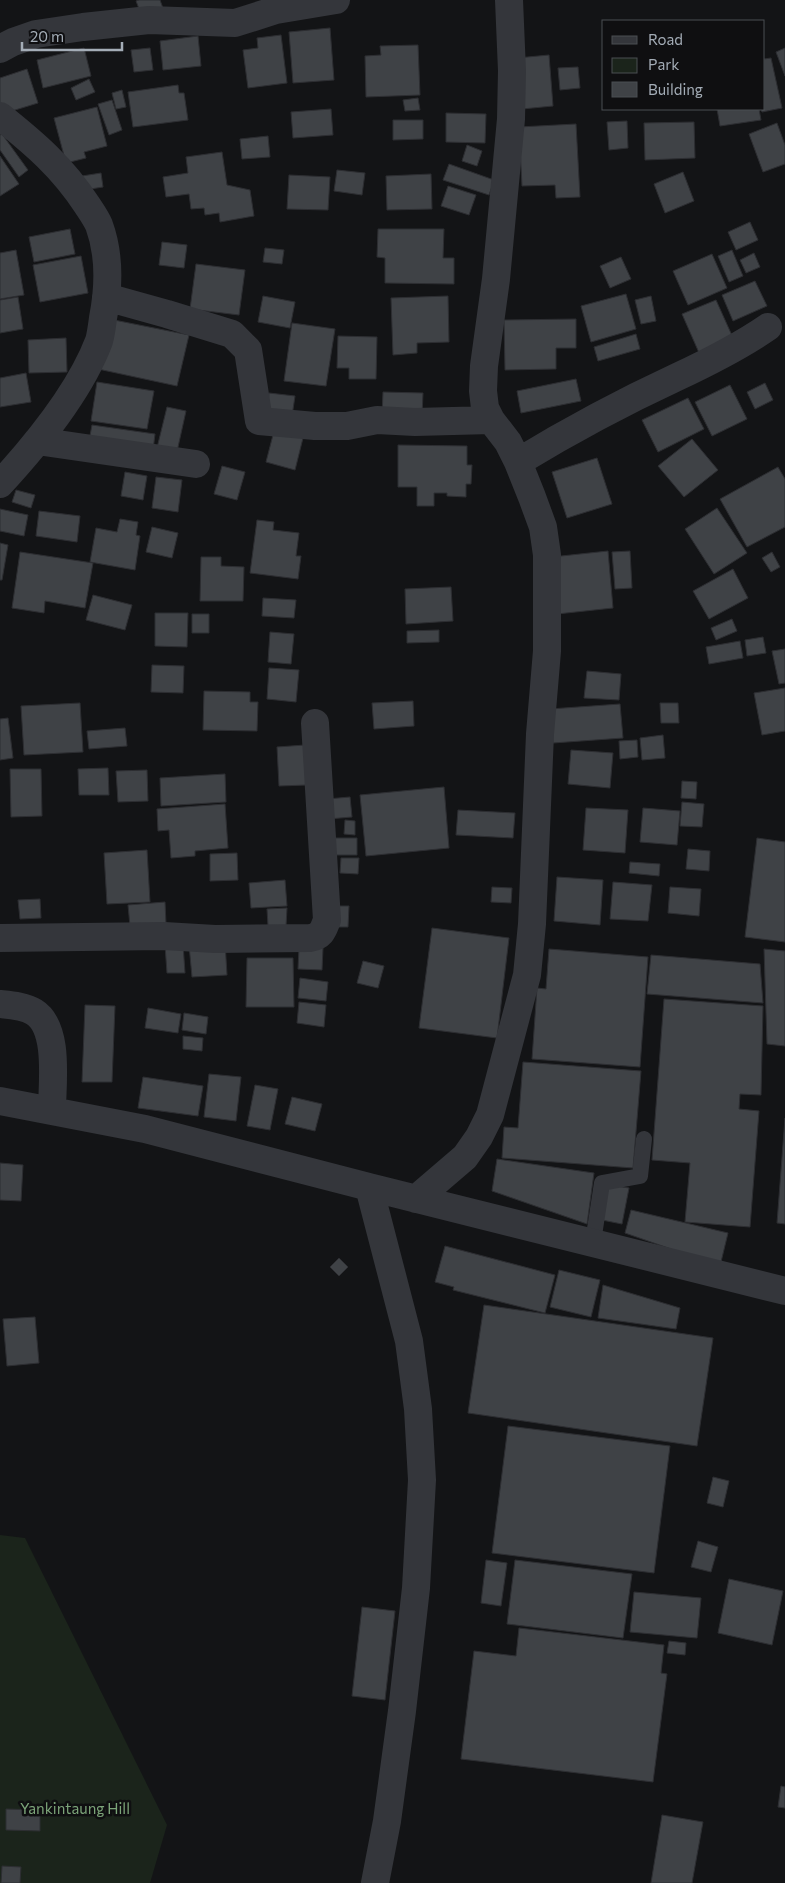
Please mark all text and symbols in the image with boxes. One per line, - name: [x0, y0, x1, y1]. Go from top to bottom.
- scale bar: [22, 20, 122, 52]
- legend: [602, 20, 765, 110]
- text: 20 m: [30, 27, 64, 45]
- text: Road: [648, 30, 683, 48]
- text: Park: [648, 55, 679, 73]
- text: Building: [648, 80, 703, 98]
- park label: Yankintaung Hill: [20, 1799, 130, 1817]

